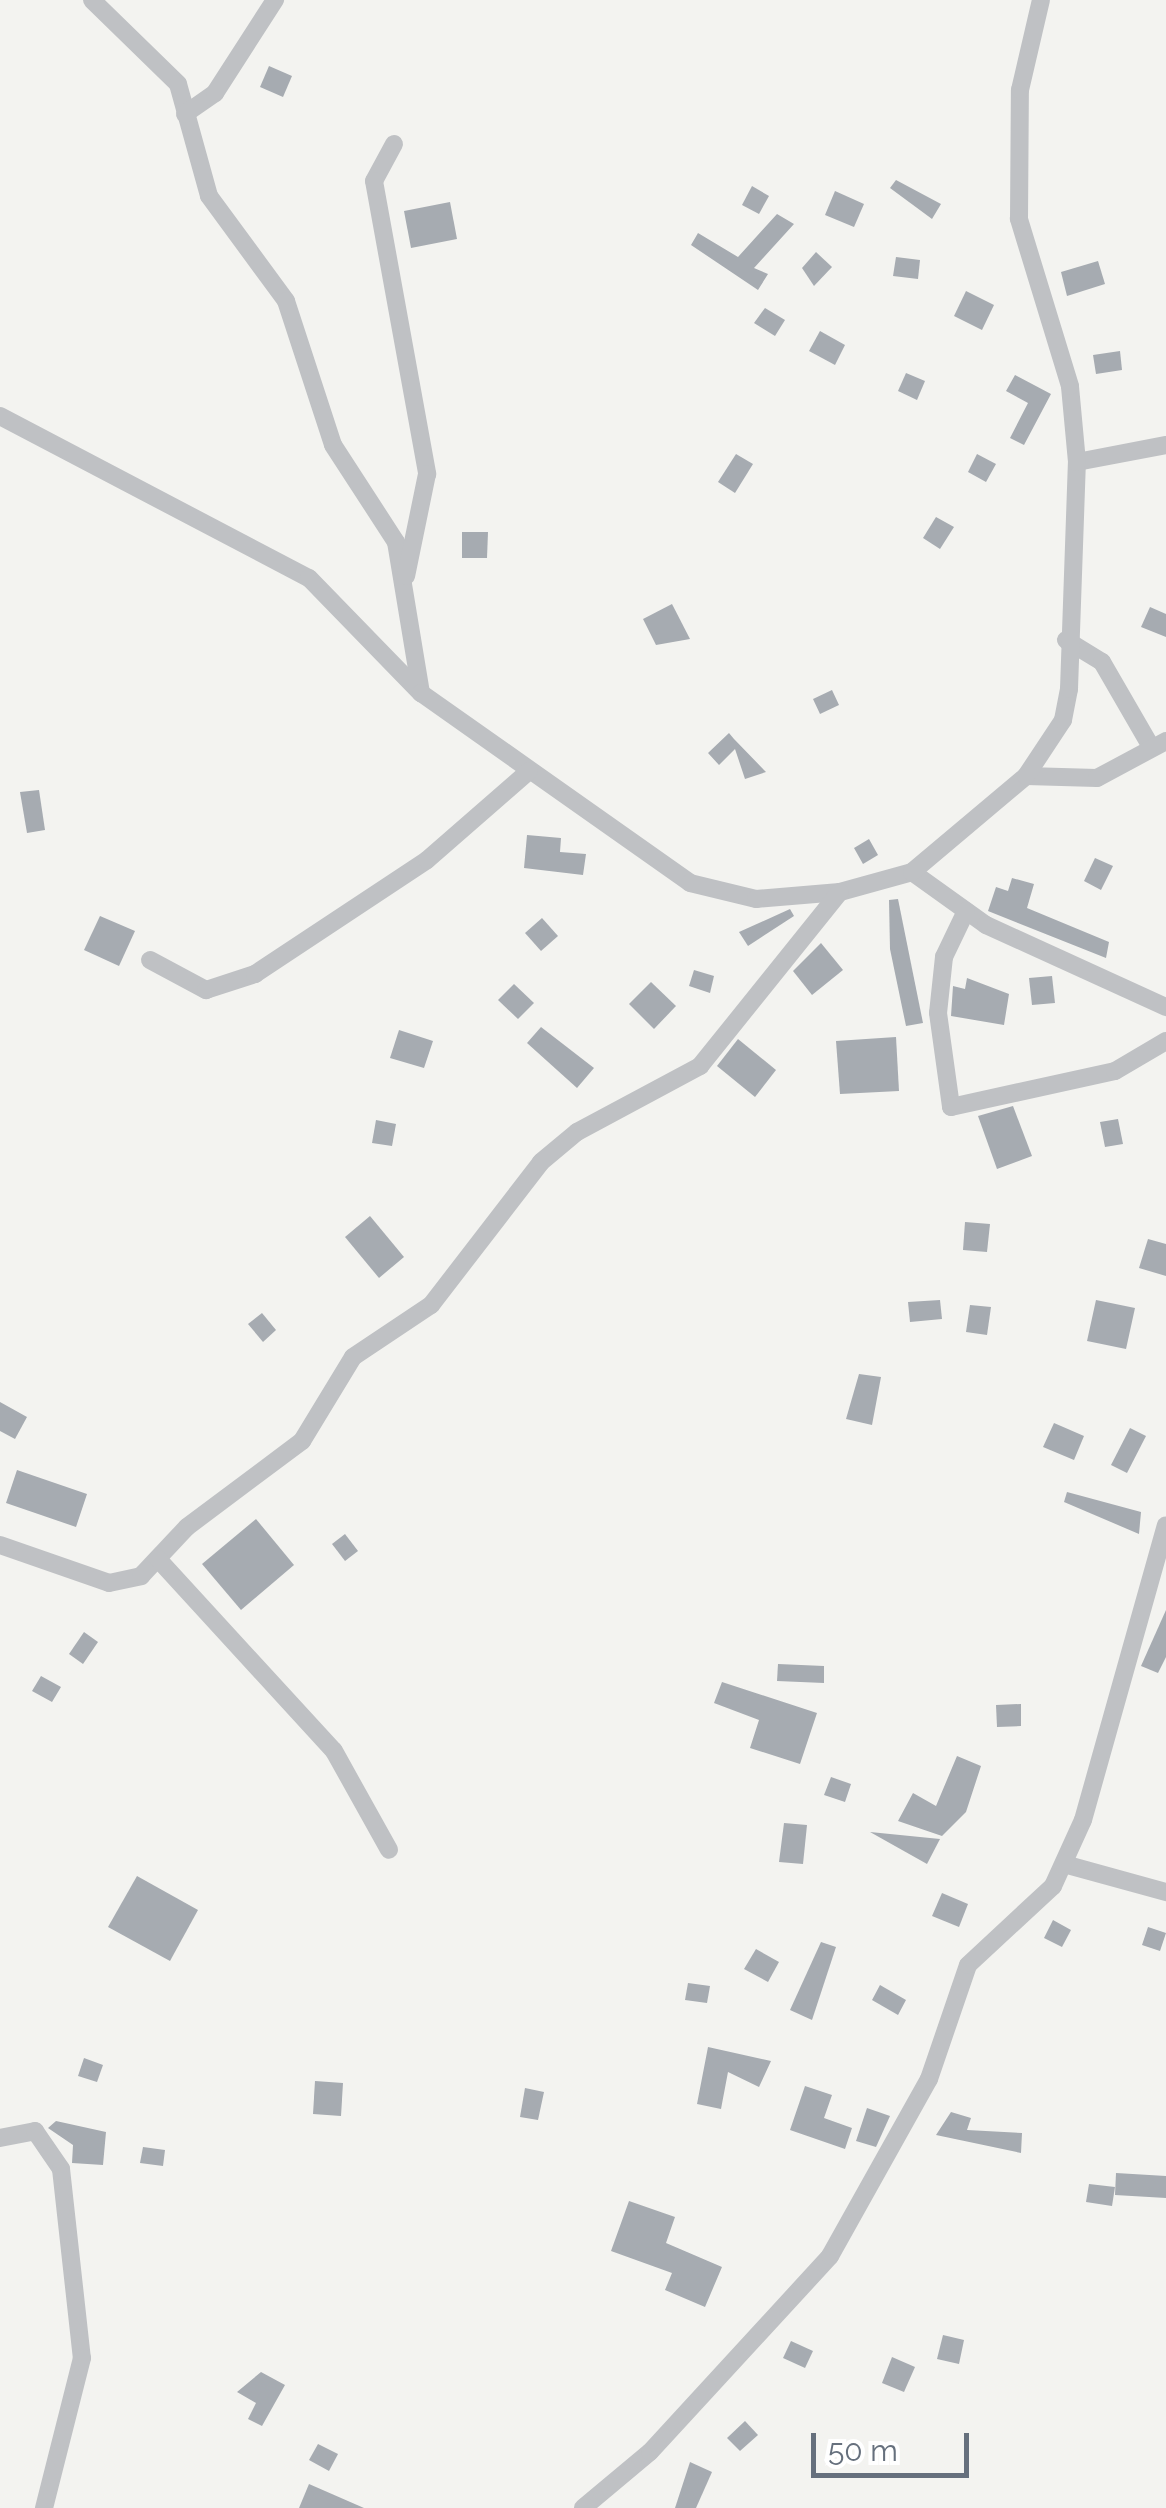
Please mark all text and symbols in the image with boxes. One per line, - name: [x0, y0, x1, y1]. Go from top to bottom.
- scale bar: [816, 2413, 974, 2475]
- text: 50 m: [828, 2433, 898, 2468]

